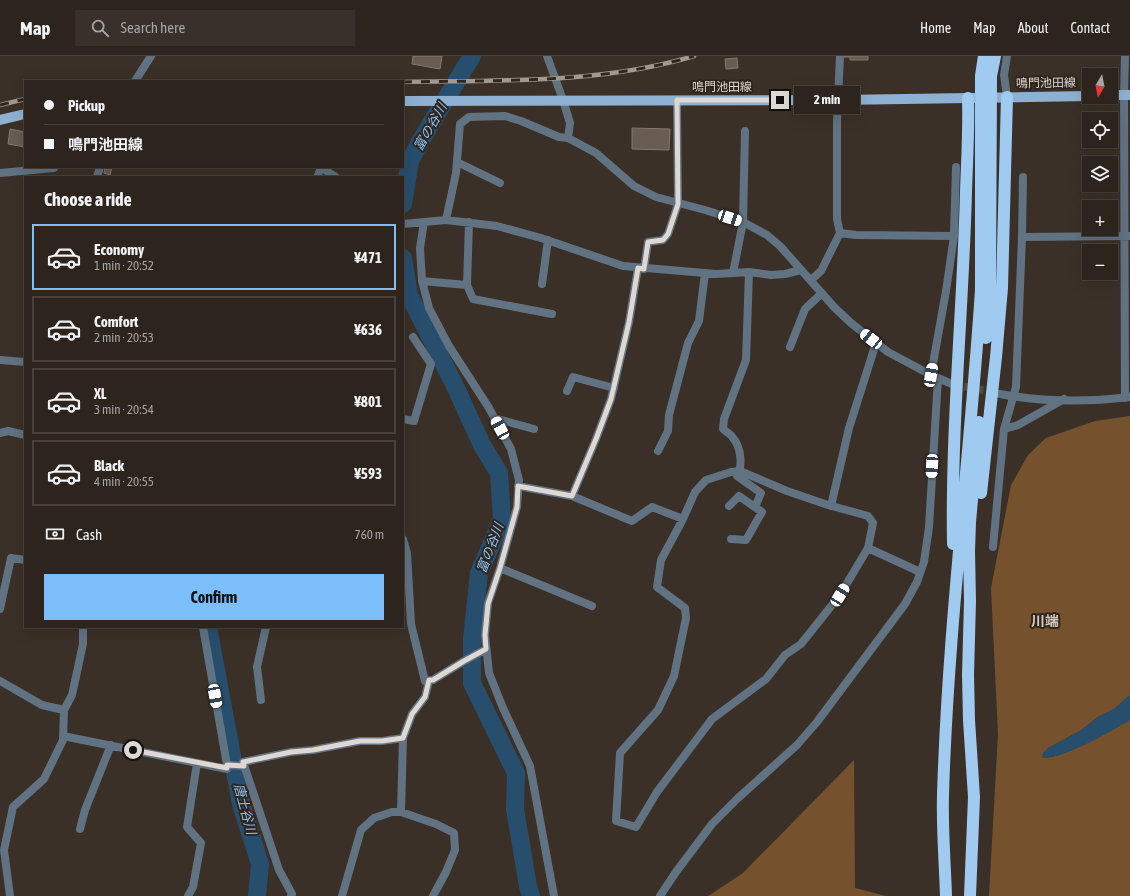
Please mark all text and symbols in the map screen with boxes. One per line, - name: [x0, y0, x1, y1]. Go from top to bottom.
- search box: [75, 10, 355, 46]
- text: Map: [20, 17, 51, 39]
- icon: search: [89, 17, 111, 39]
- text: Search here: [121, 19, 185, 36]
- text: Home: [920, 20, 951, 36]
- text: Map: [973, 20, 996, 36]
- text: About: [1018, 20, 1049, 36]
- text: Contact: [1071, 20, 1110, 36]
- north arrow: [1082, 68, 1118, 104]
- map controls: [1082, 68, 1118, 280]
- street label: 鳴門池田線: [1016, 75, 1076, 91]
- street label: 鳴門池田線: [692, 80, 752, 94]
- callout: 2 min: [794, 86, 860, 114]
- route end: [771, 91, 789, 109]
- text: 2 min: [814, 92, 840, 107]
- text: Pickup: [68, 97, 105, 114]
- water label: 富の谷川: [411, 99, 450, 153]
- button: locate: [1082, 112, 1118, 148]
- text: 鳴門池田線: [68, 136, 143, 153]
- button: layers: [1082, 156, 1118, 192]
- text: Choose a ride: [44, 189, 132, 210]
- button: +: [1082, 200, 1118, 236]
- car: [717, 209, 743, 227]
- icon: car: [46, 239, 82, 275]
- text: Economy: [94, 241, 144, 258]
- button: −: [1082, 244, 1118, 280]
- text: ¥471: [354, 249, 382, 266]
- text: 1 min · 20:52: [94, 258, 154, 273]
- icon: car: [46, 311, 82, 347]
- text: Comfort: [94, 313, 138, 330]
- text: ¥636: [354, 321, 382, 338]
- car: [858, 327, 884, 351]
- text: 2 min · 20:53: [94, 330, 154, 345]
- car: [923, 362, 939, 388]
- icon: car: [46, 383, 82, 419]
- text: XL: [94, 385, 107, 402]
- text: ¥801: [354, 393, 382, 410]
- text: 3 min · 20:54: [94, 402, 154, 417]
- car: [489, 415, 511, 441]
- car: [925, 454, 939, 478]
- icon: car: [46, 455, 82, 491]
- text: Black: [94, 457, 124, 474]
- text: ¥593: [354, 465, 382, 482]
- text: 4 min · 20:55: [94, 474, 154, 489]
- water label: 富の谷川: [474, 519, 507, 575]
- icon: cash: [44, 523, 66, 545]
- text: Cash: [76, 526, 102, 543]
- text: 760 m: [355, 527, 384, 542]
- button: Confirm: [44, 574, 384, 620]
- car: [829, 582, 851, 608]
- district label: 川端: [1031, 613, 1059, 629]
- car: [207, 683, 223, 709]
- route start: [124, 741, 142, 759]
- water label: 唐土谷川: [231, 782, 259, 838]

